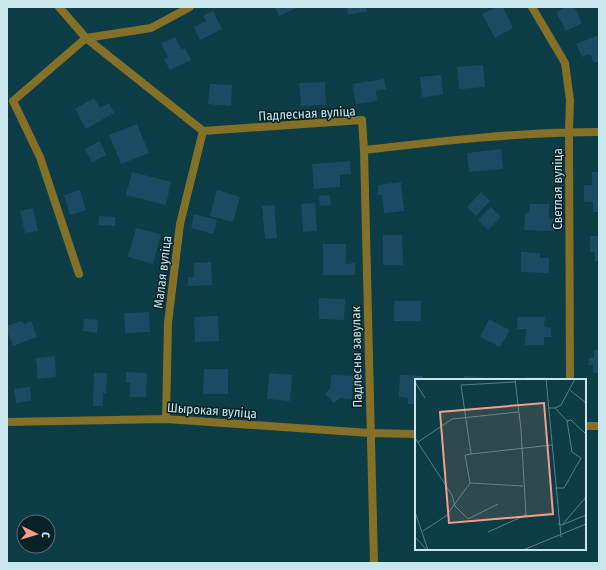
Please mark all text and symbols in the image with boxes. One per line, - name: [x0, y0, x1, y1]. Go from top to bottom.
- street label: Падлесная вуліца: [258, 103, 356, 124]
- street label: Светлая вуліца: [550, 148, 565, 230]
- street label: Малая вуліца: [151, 235, 174, 309]
- street label: Падлесны завулак: [348, 306, 365, 408]
- inset map: [415, 379, 586, 550]
- street label: Шырокая вуліца: [166, 400, 257, 421]
- north arrow: [16, 514, 56, 554]
- text: С: [39, 531, 52, 538]

